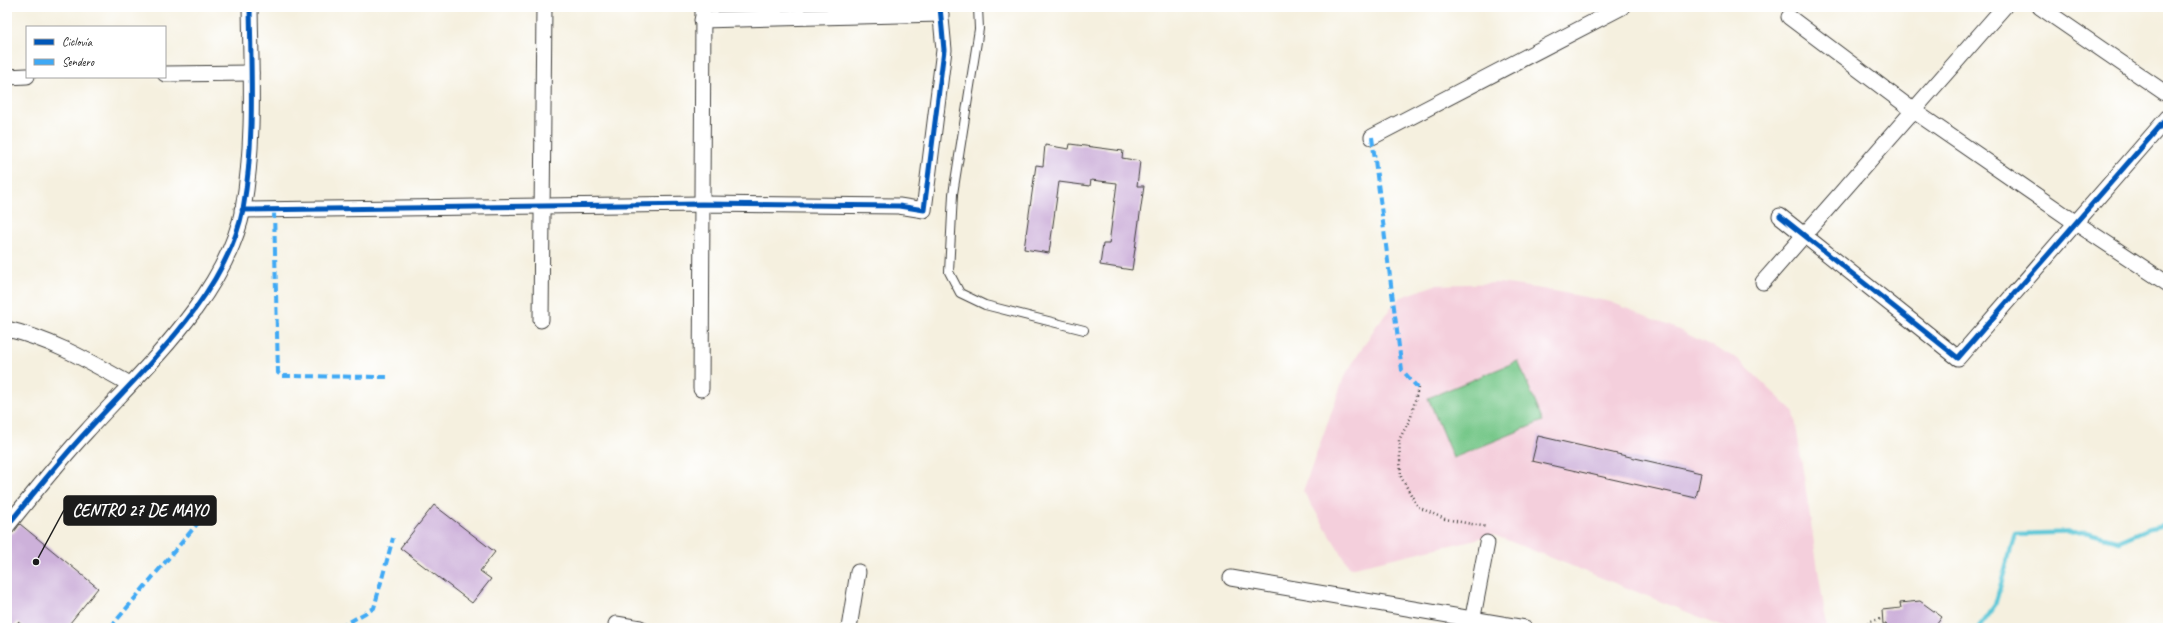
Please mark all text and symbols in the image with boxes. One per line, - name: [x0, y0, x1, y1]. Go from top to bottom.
- legend: [26, 26, 166, 78]
- text: Ciclovía: [62, 34, 93, 50]
- text: Sendero: [62, 54, 95, 70]
- callout: CENTRO 27 DE MAYO: [64, 496, 216, 525]
- text: CENTRO 27 DE MAYO: [72, 500, 210, 521]

